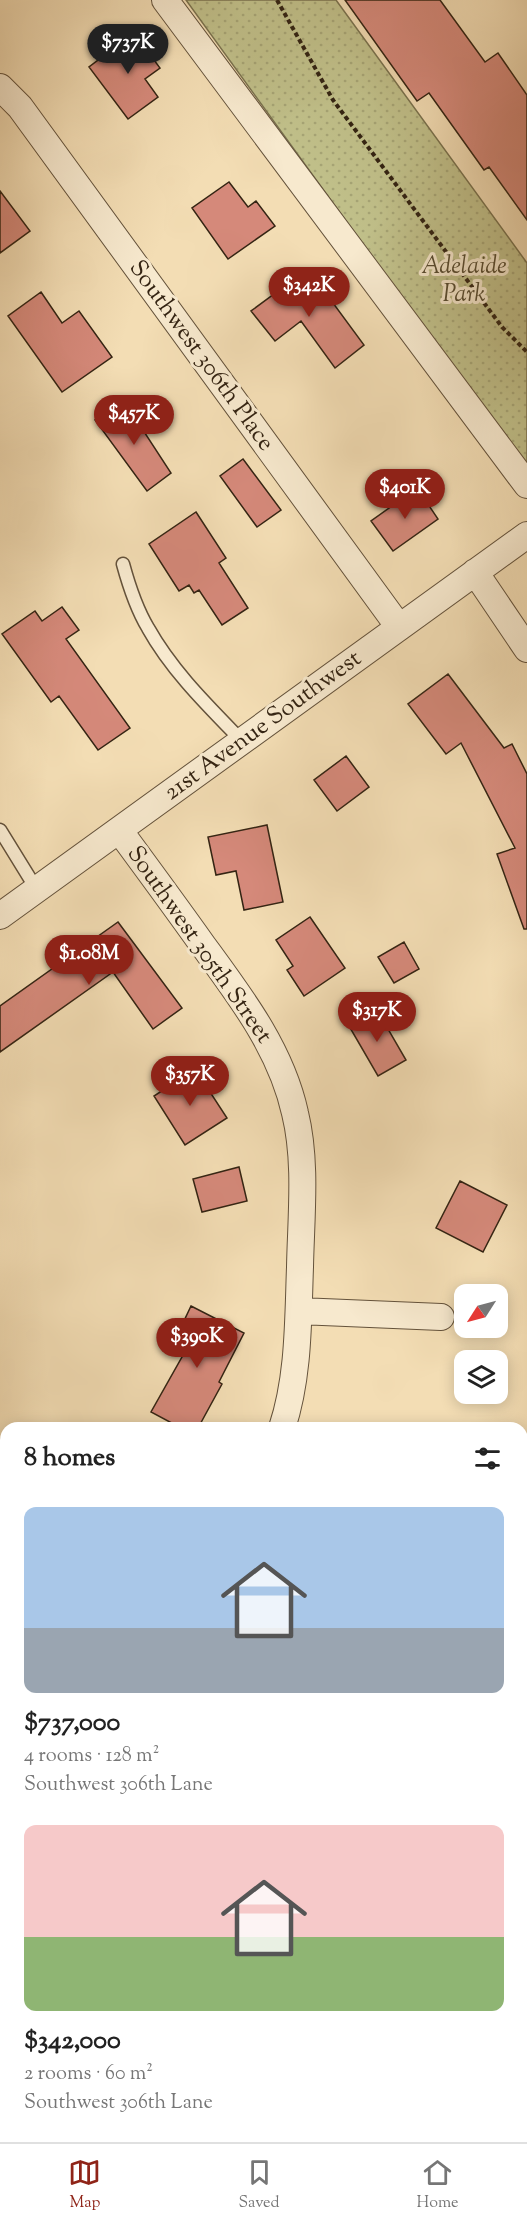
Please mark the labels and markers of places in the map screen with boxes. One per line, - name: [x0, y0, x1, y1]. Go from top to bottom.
- pin: $737K: [86, 24, 170, 75]
- pin: $342K: [267, 267, 351, 318]
- pin: $457K: [92, 395, 176, 446]
- pin: $401K: [363, 469, 447, 520]
- pin: $1.08M: [40, 935, 138, 986]
- pin: $317K: [335, 992, 419, 1043]
- pin: $357K: [148, 1056, 232, 1107]
- pin: $390K: [155, 1318, 239, 1369]

